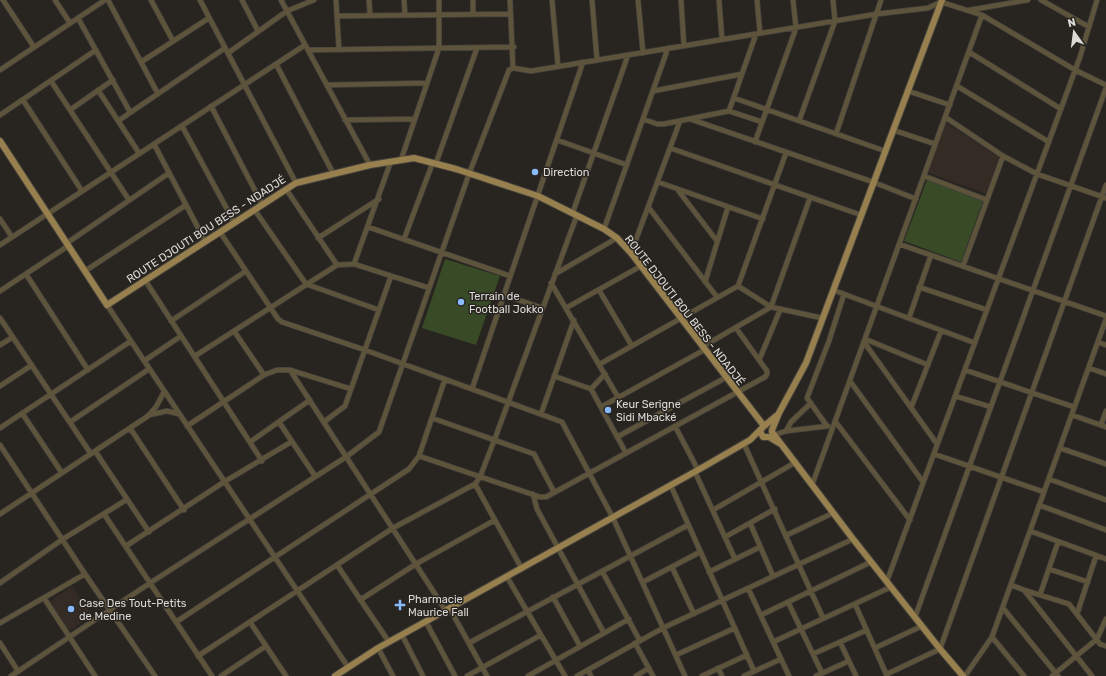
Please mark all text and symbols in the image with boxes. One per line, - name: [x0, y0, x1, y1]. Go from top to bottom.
- north arrow: [1054, 12, 1094, 52]
- text: N: [1066, 15, 1077, 30]
- place label: Direction: [543, 166, 590, 179]
- marker: Direction: [530, 167, 540, 177]
- street label: ROUTE DJOUTI BOU BESS - NDADJÉ: [124, 173, 289, 286]
- street label: ROUTE DJOUTI BOU BESS - NDADJÉ: [622, 233, 748, 388]
- place label: Terrain de Football Jokko: [469, 290, 544, 316]
- marker: Terrain de Football Jokko: [456, 297, 466, 307]
- place label: Keur Serigne Sidi Mbacké: [616, 398, 681, 424]
- marker: Keur Serigne Sidi Mbacké: [603, 405, 613, 415]
- place label: Pharmacie Maurice Fall: [408, 593, 469, 619]
- place label: Case Des Tout-Petits de Medine: [79, 597, 187, 623]
- marker: Pharmacie Maurice Fall: [395, 600, 405, 610]
- marker: Case Des Tout-Petits de Medine: [66, 604, 76, 614]

